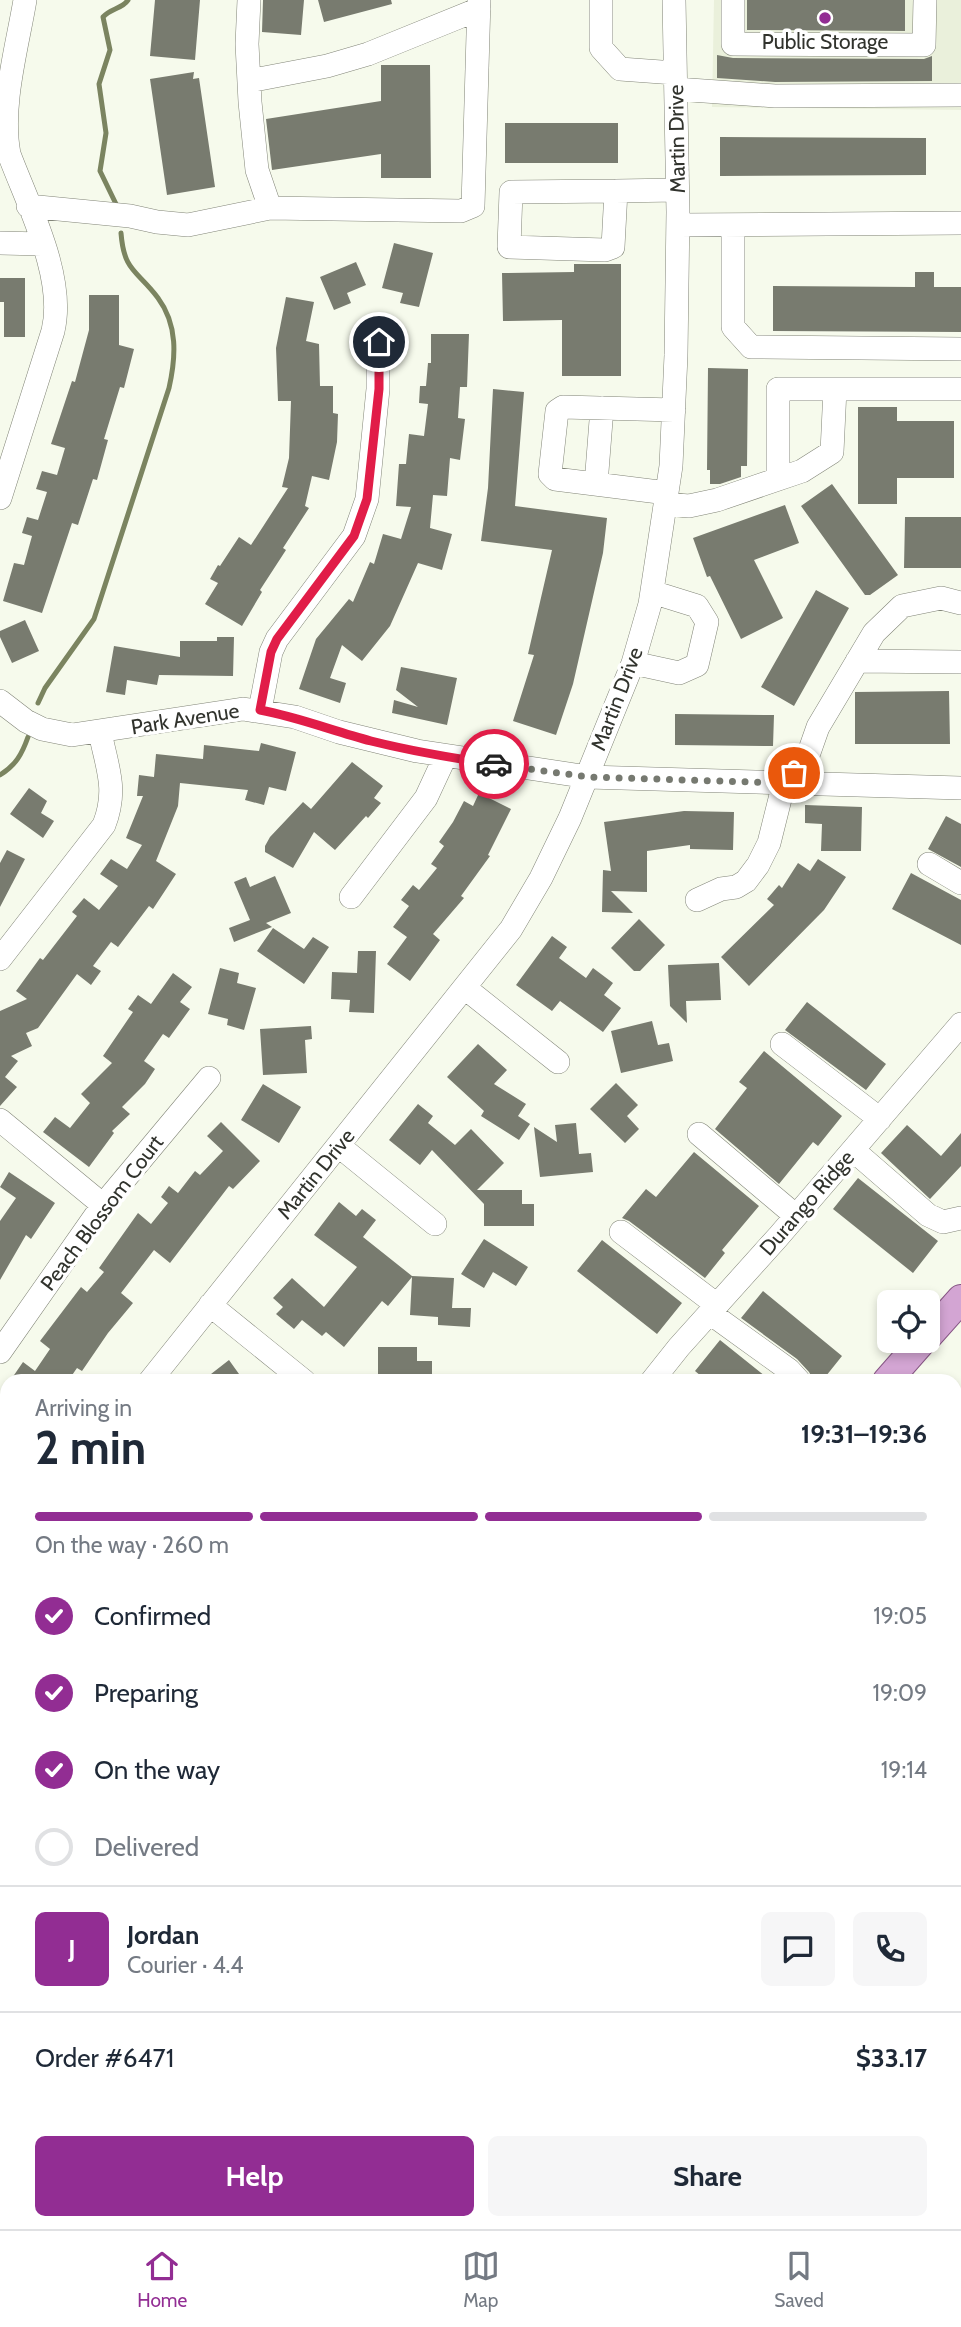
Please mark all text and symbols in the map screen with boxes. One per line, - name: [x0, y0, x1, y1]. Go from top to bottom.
- marker: Public Storage: [817, 10, 833, 26]
- place label: Public Storage: [762, 29, 888, 54]
- street label: Martin Drive: [663, 84, 690, 194]
- pin: [349, 312, 409, 372]
- icon: home: [360, 323, 398, 361]
- street label: Martin Drive: [585, 643, 648, 754]
- street label: Park Avenue: [129, 698, 241, 739]
- courier: [459, 729, 529, 799]
- pin: [764, 743, 824, 803]
- icon: car: [475, 745, 513, 783]
- icon: bag: [775, 754, 813, 792]
- street label: Martin Drive: [272, 1123, 360, 1224]
- street label: Peach Blossom Court: [35, 1130, 168, 1295]
- street label: Durango Ridge: [754, 1145, 859, 1260]
- map controls: [877, 1290, 940, 1353]
- button: locate: [877, 1290, 940, 1353]
- text: Arriving in: [35, 1394, 132, 1422]
- text: 19:31–19:36: [801, 1418, 927, 1450]
- text: 2 min: [35, 1420, 146, 1476]
- text: On the way · 260 m: [35, 1531, 229, 1559]
- icon: check: [35, 1597, 73, 1635]
- text: Confirmed: [94, 1600, 211, 1632]
- text: 19:05: [873, 1602, 927, 1630]
- icon: check: [35, 1674, 73, 1712]
- text: Preparing: [94, 1677, 198, 1709]
- text: 19:09: [873, 1679, 927, 1707]
- icon: check: [35, 1751, 73, 1789]
- text: On the way: [94, 1754, 220, 1786]
- text: 19:14: [881, 1756, 927, 1784]
- text: Delivered: [94, 1831, 199, 1863]
- button: chat: [761, 1912, 835, 1986]
- button: phone: [853, 1912, 927, 1986]
- text: Jordan: [127, 1919, 199, 1951]
- text: J: [68, 1933, 76, 1965]
- text: Courier · 4.4: [127, 1951, 244, 1979]
- text: Order #6471: [35, 2042, 174, 2074]
- text: $33.17: [856, 2042, 927, 2074]
- button: Help: [35, 2136, 474, 2216]
- button: Share: [488, 2136, 927, 2216]
- tab: Home: [137, 2247, 187, 2312]
- tab: Map: [462, 2247, 500, 2312]
- tab: Saved: [774, 2247, 824, 2312]

